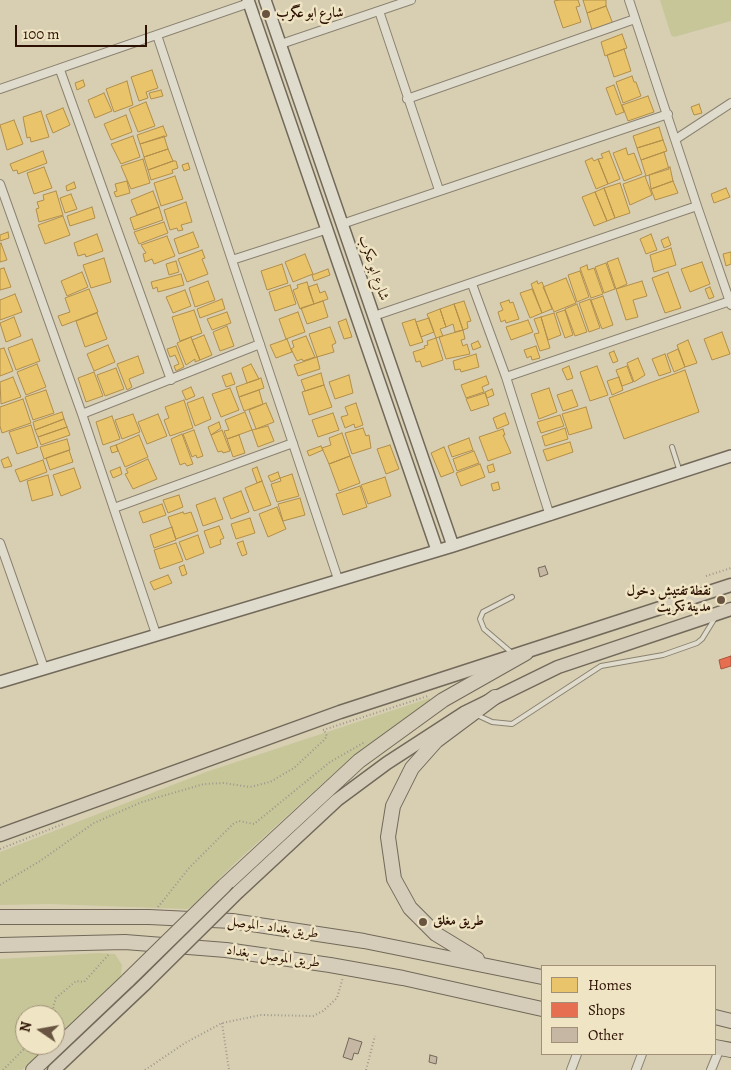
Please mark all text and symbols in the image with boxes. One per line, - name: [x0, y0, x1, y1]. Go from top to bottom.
- place label: شارع ابو عگرب: [276, 6, 343, 22]
- marker: شارع ابو عگرب: [260, 8, 272, 20]
- scale bar: [18, 15, 150, 47]
- text: 100 m: [23, 24, 60, 44]
- street label: شارع ابو عكرب: [354, 233, 392, 303]
- place label: نقطة تفتيش دخول مدينة تكريت: [627, 584, 711, 616]
- marker: نقطة تفتيش دخول مدينة تكريت: [715, 594, 727, 606]
- street label: طريق بغداد -الموصل: [226, 913, 320, 943]
- place label: طريق مغلق: [433, 914, 484, 930]
- marker: طريق مغلق: [417, 916, 429, 928]
- street label: طريق الموصل - بغداد: [225, 942, 321, 972]
- legend: [541, 965, 716, 1055]
- text: Homes: [588, 975, 632, 995]
- text: Shops: [588, 1000, 625, 1020]
- north arrow: [15, 1005, 65, 1055]
- text: N: [15, 1020, 36, 1034]
- text: Other: [588, 1025, 624, 1045]

